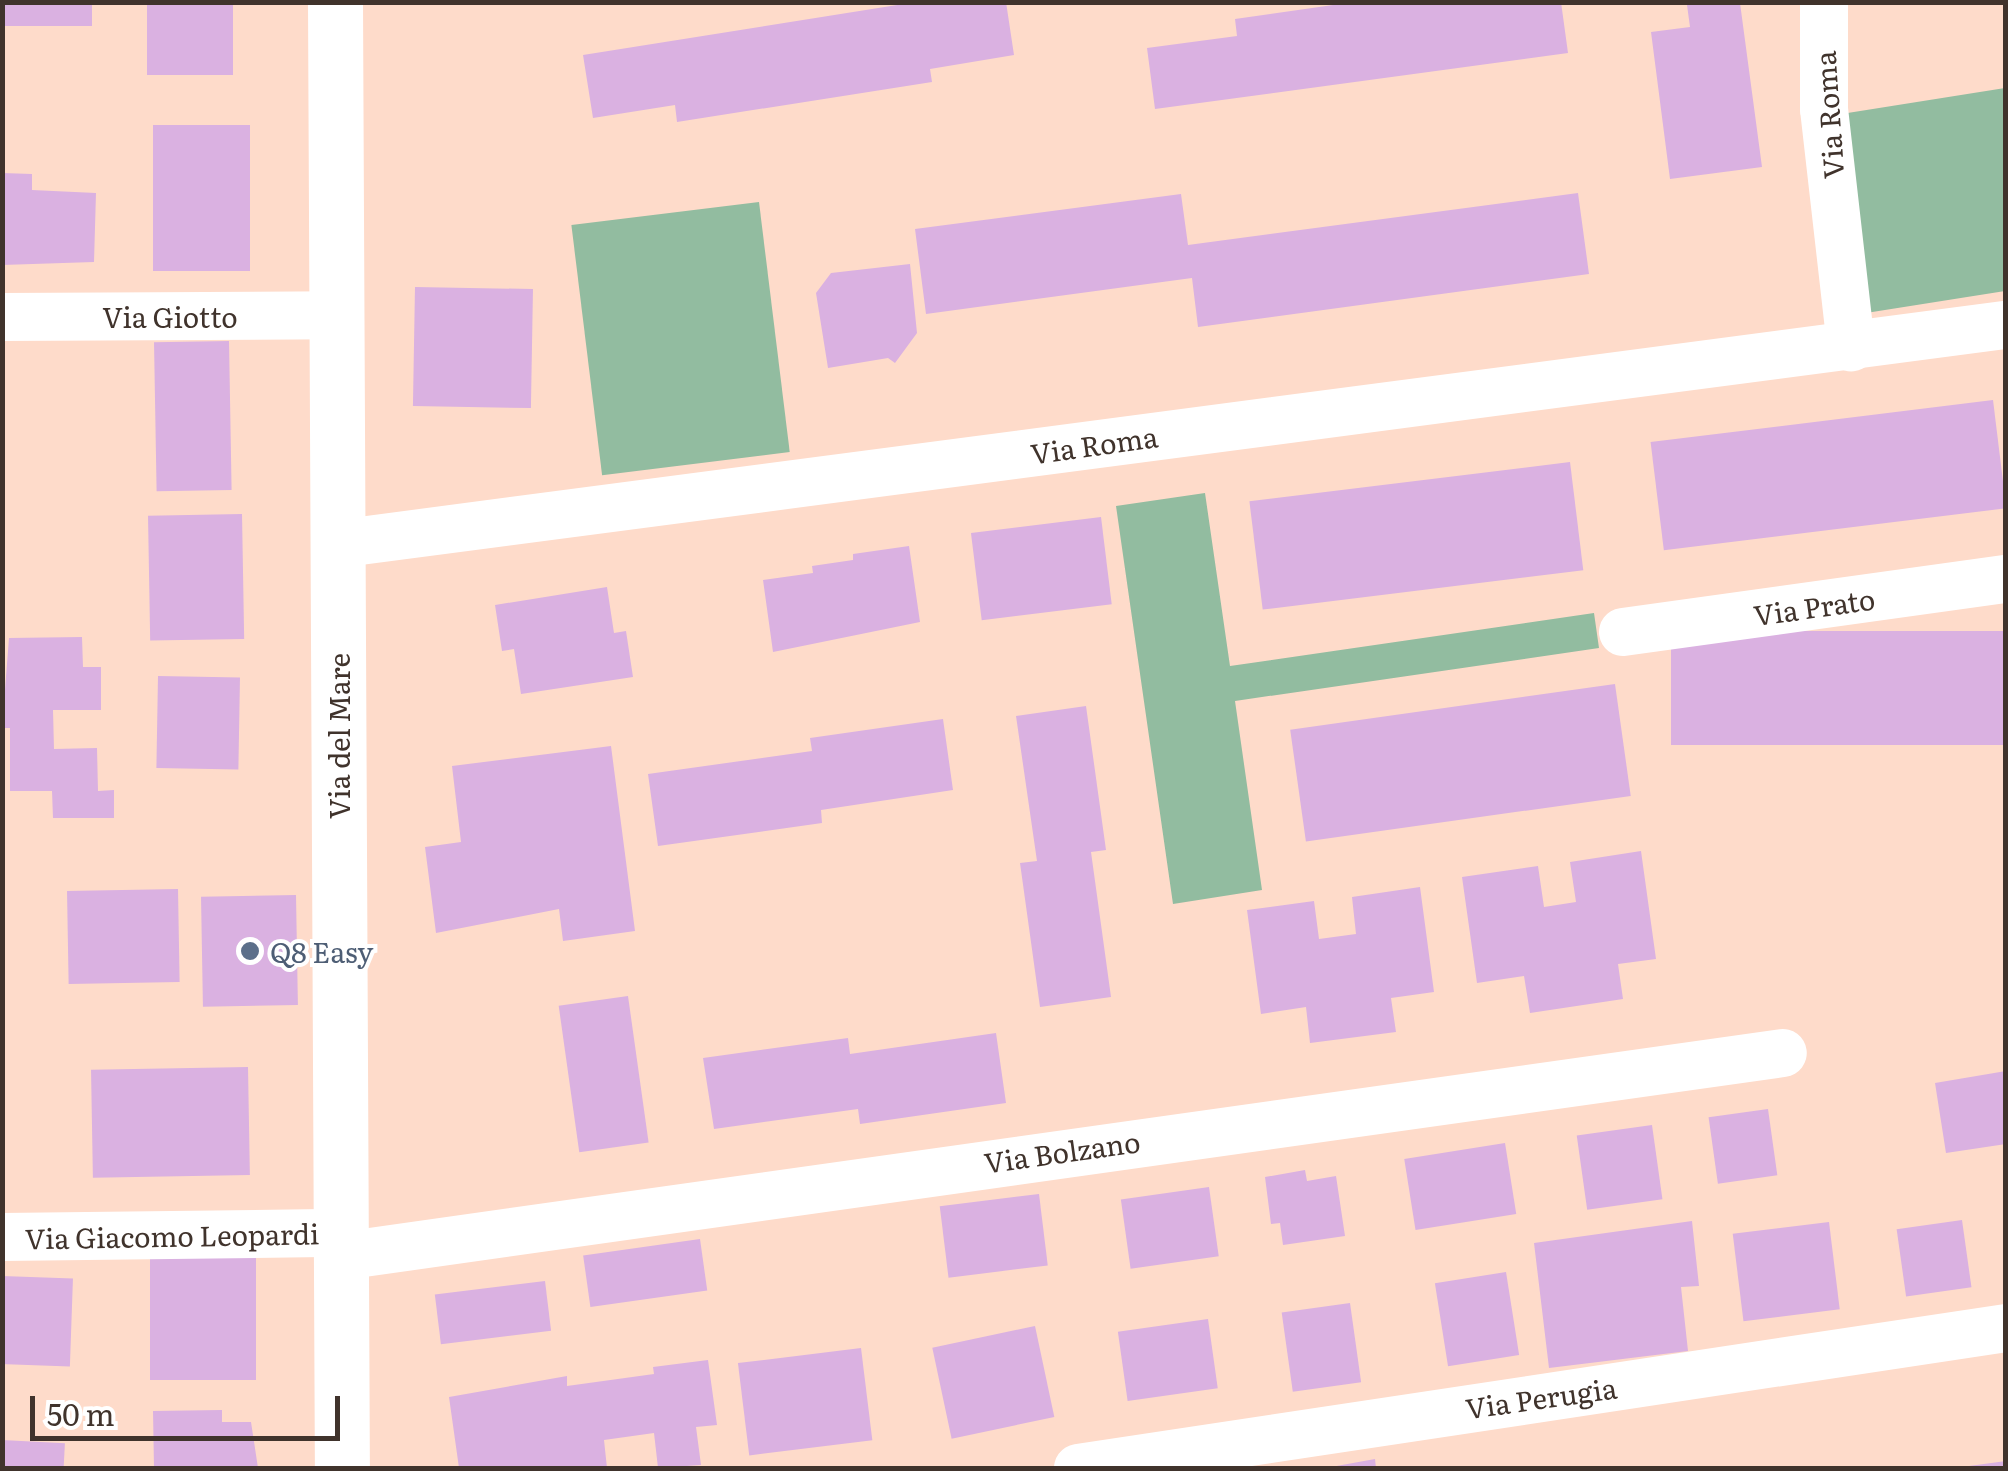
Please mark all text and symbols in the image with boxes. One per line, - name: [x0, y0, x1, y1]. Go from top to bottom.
- street label: Via Roma: [1807, 50, 1849, 180]
- street label: Via Giotto: [102, 299, 238, 333]
- street label: Via Roma: [1028, 418, 1160, 470]
- street label: Via Prato: [1751, 581, 1877, 631]
- street label: Via del Mare: [321, 653, 355, 819]
- place label: Q8 Easy: [270, 934, 373, 968]
- marker: Q8 Easy: [239, 940, 261, 962]
- street label: Via Bolzano: [982, 1123, 1142, 1179]
- street label: Via Giacomo Leopardi: [24, 1216, 320, 1254]
- street label: Via Perugia: [1463, 1370, 1619, 1424]
- scale bar: [35, 1376, 345, 1438]
- text: 50 m: [47, 1391, 115, 1435]

